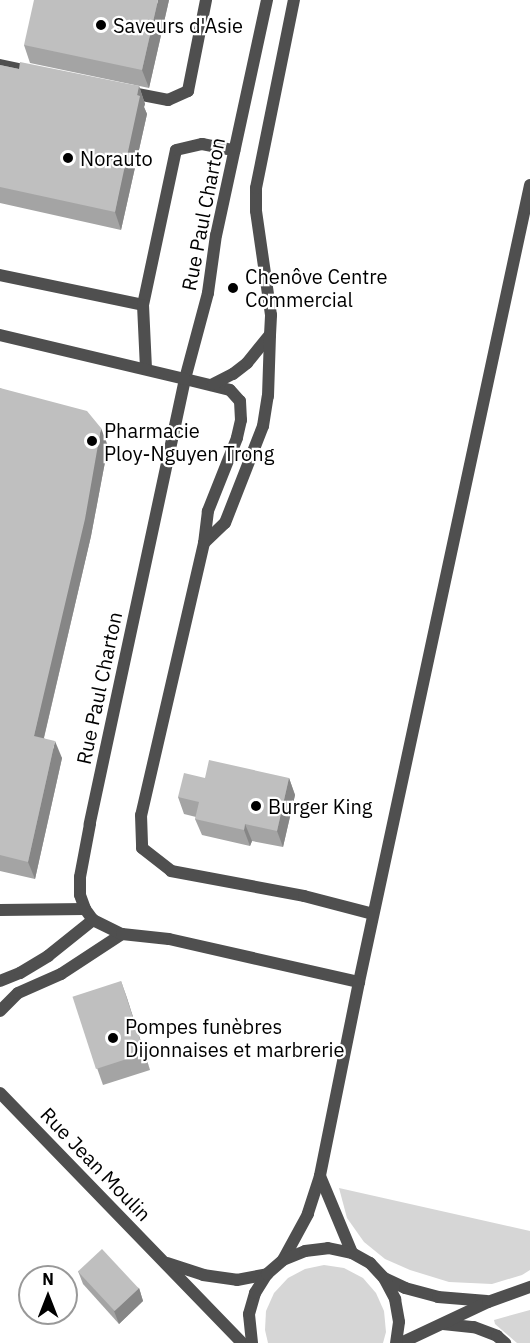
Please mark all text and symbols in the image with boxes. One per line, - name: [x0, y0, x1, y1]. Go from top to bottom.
- place label: Saveurs d'Asie: [113, 13, 243, 37]
- marker: Saveurs d'Asie: [94, 18, 108, 32]
- street label: Rue Paul Charton: [176, 135, 230, 293]
- place label: Norauto: [80, 146, 153, 170]
- marker: Norauto: [61, 151, 75, 165]
- place label: Chenôve Centre Commercial: [245, 264, 388, 311]
- marker: Chenôve Centre Commercial: [226, 281, 240, 295]
- place label: Pharmacie Ploy-Nguyen Trong: [104, 418, 274, 465]
- marker: Pharmacie Ploy-Nguyen Trong: [85, 434, 99, 448]
- street label: Rue Paul Charton: [71, 610, 127, 766]
- place label: Burger King: [268, 794, 372, 818]
- marker: Burger King: [249, 799, 263, 813]
- place label: Pompes funèbres Dijonnaises et marbrerie: [125, 1014, 345, 1061]
- marker: Pompes funèbres Dijonnaises et marbrerie: [106, 1031, 120, 1045]
- street label: Rue Jean Moulin: [36, 1102, 156, 1226]
- north arrow: [18, 1265, 78, 1325]
- text: N: [42, 1269, 54, 1289]

